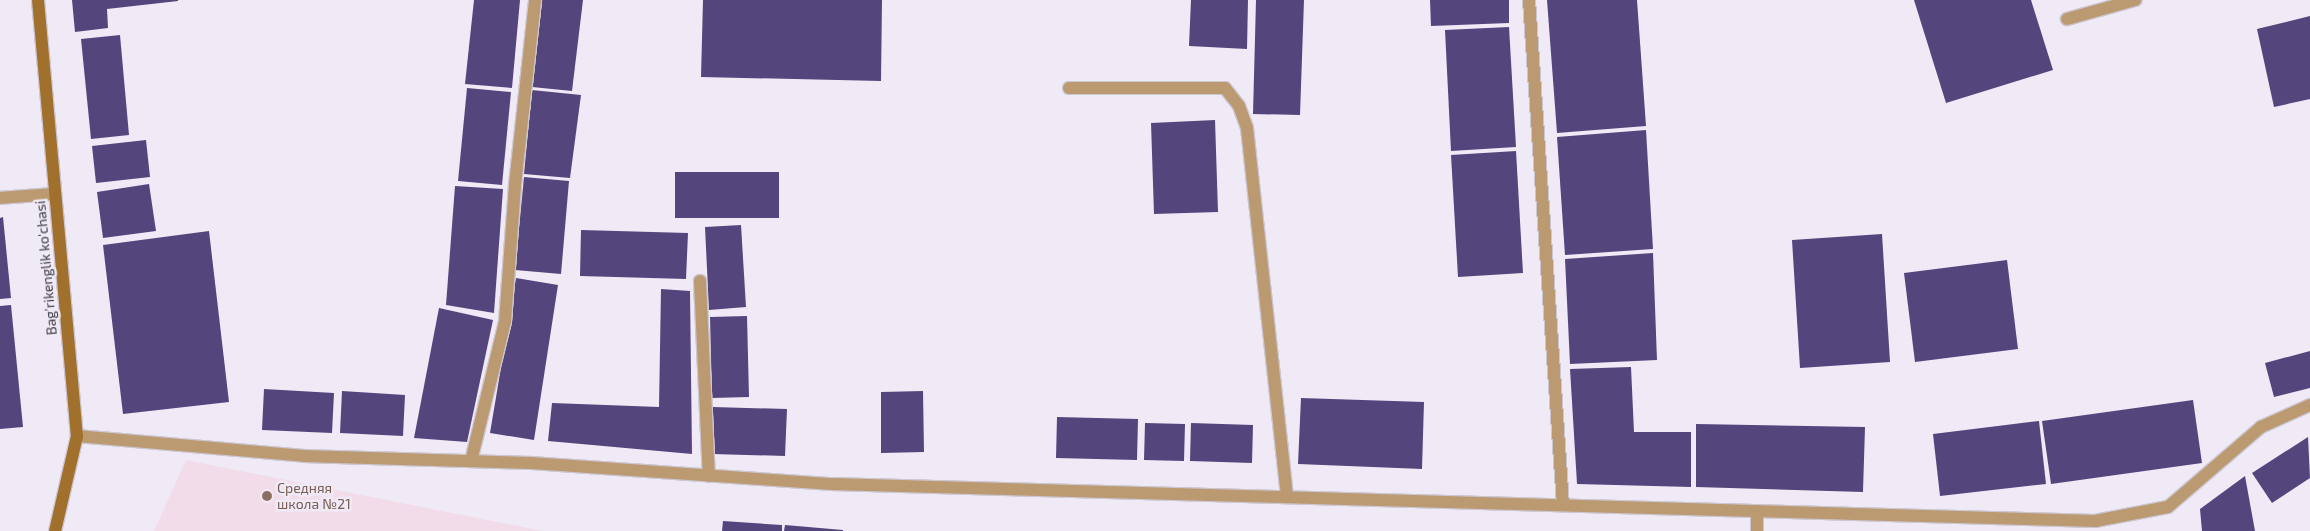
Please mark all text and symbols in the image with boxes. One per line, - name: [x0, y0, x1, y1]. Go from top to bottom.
- street label: Bag'rikenglik ko'chasi: [32, 200, 60, 336]
- place label: Средняя школа №21: [277, 480, 351, 512]
- marker: Средняя школа №21: [261, 490, 273, 502]

